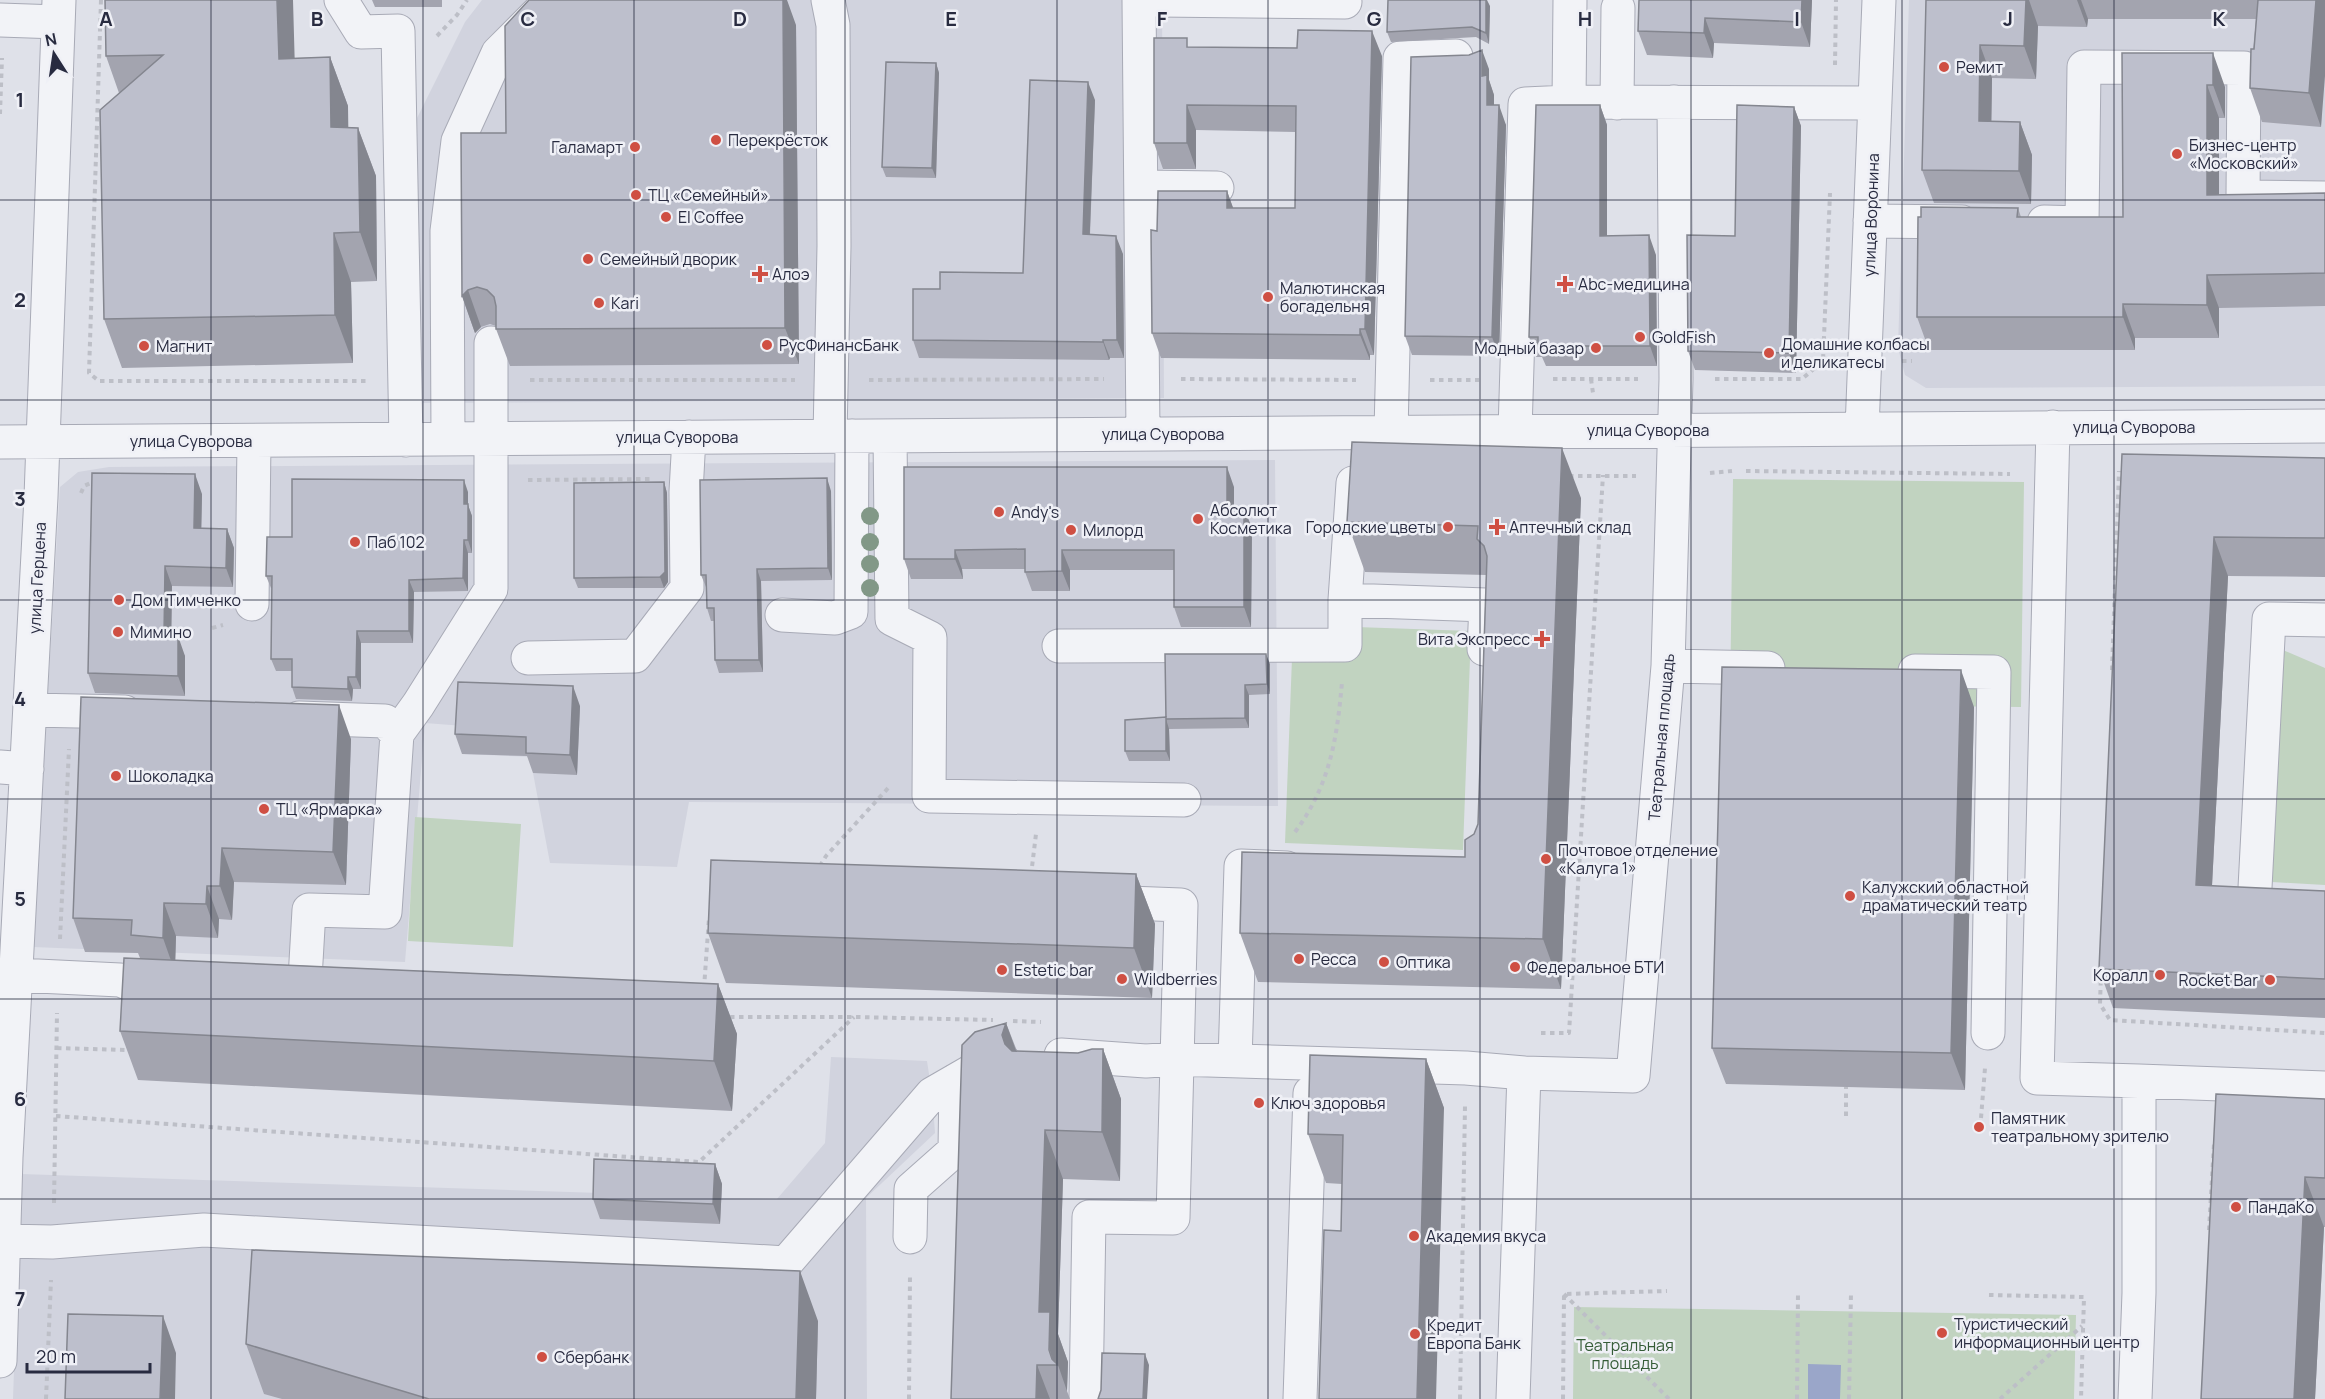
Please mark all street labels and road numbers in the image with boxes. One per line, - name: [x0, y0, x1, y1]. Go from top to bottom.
- street label: улица Воронина: [1858, 153, 1884, 277]
- street label: улица Суворова: [2073, 416, 2195, 438]
- street label: улица Суворова: [1587, 419, 1709, 441]
- street label: улица Суворова: [1102, 423, 1224, 445]
- street label: улица Суворова: [616, 426, 738, 448]
- street label: улица Суворова: [130, 430, 252, 452]
- street label: улица Герцена: [23, 521, 51, 635]
- street label: Театральная площадь: [1643, 652, 1679, 822]

